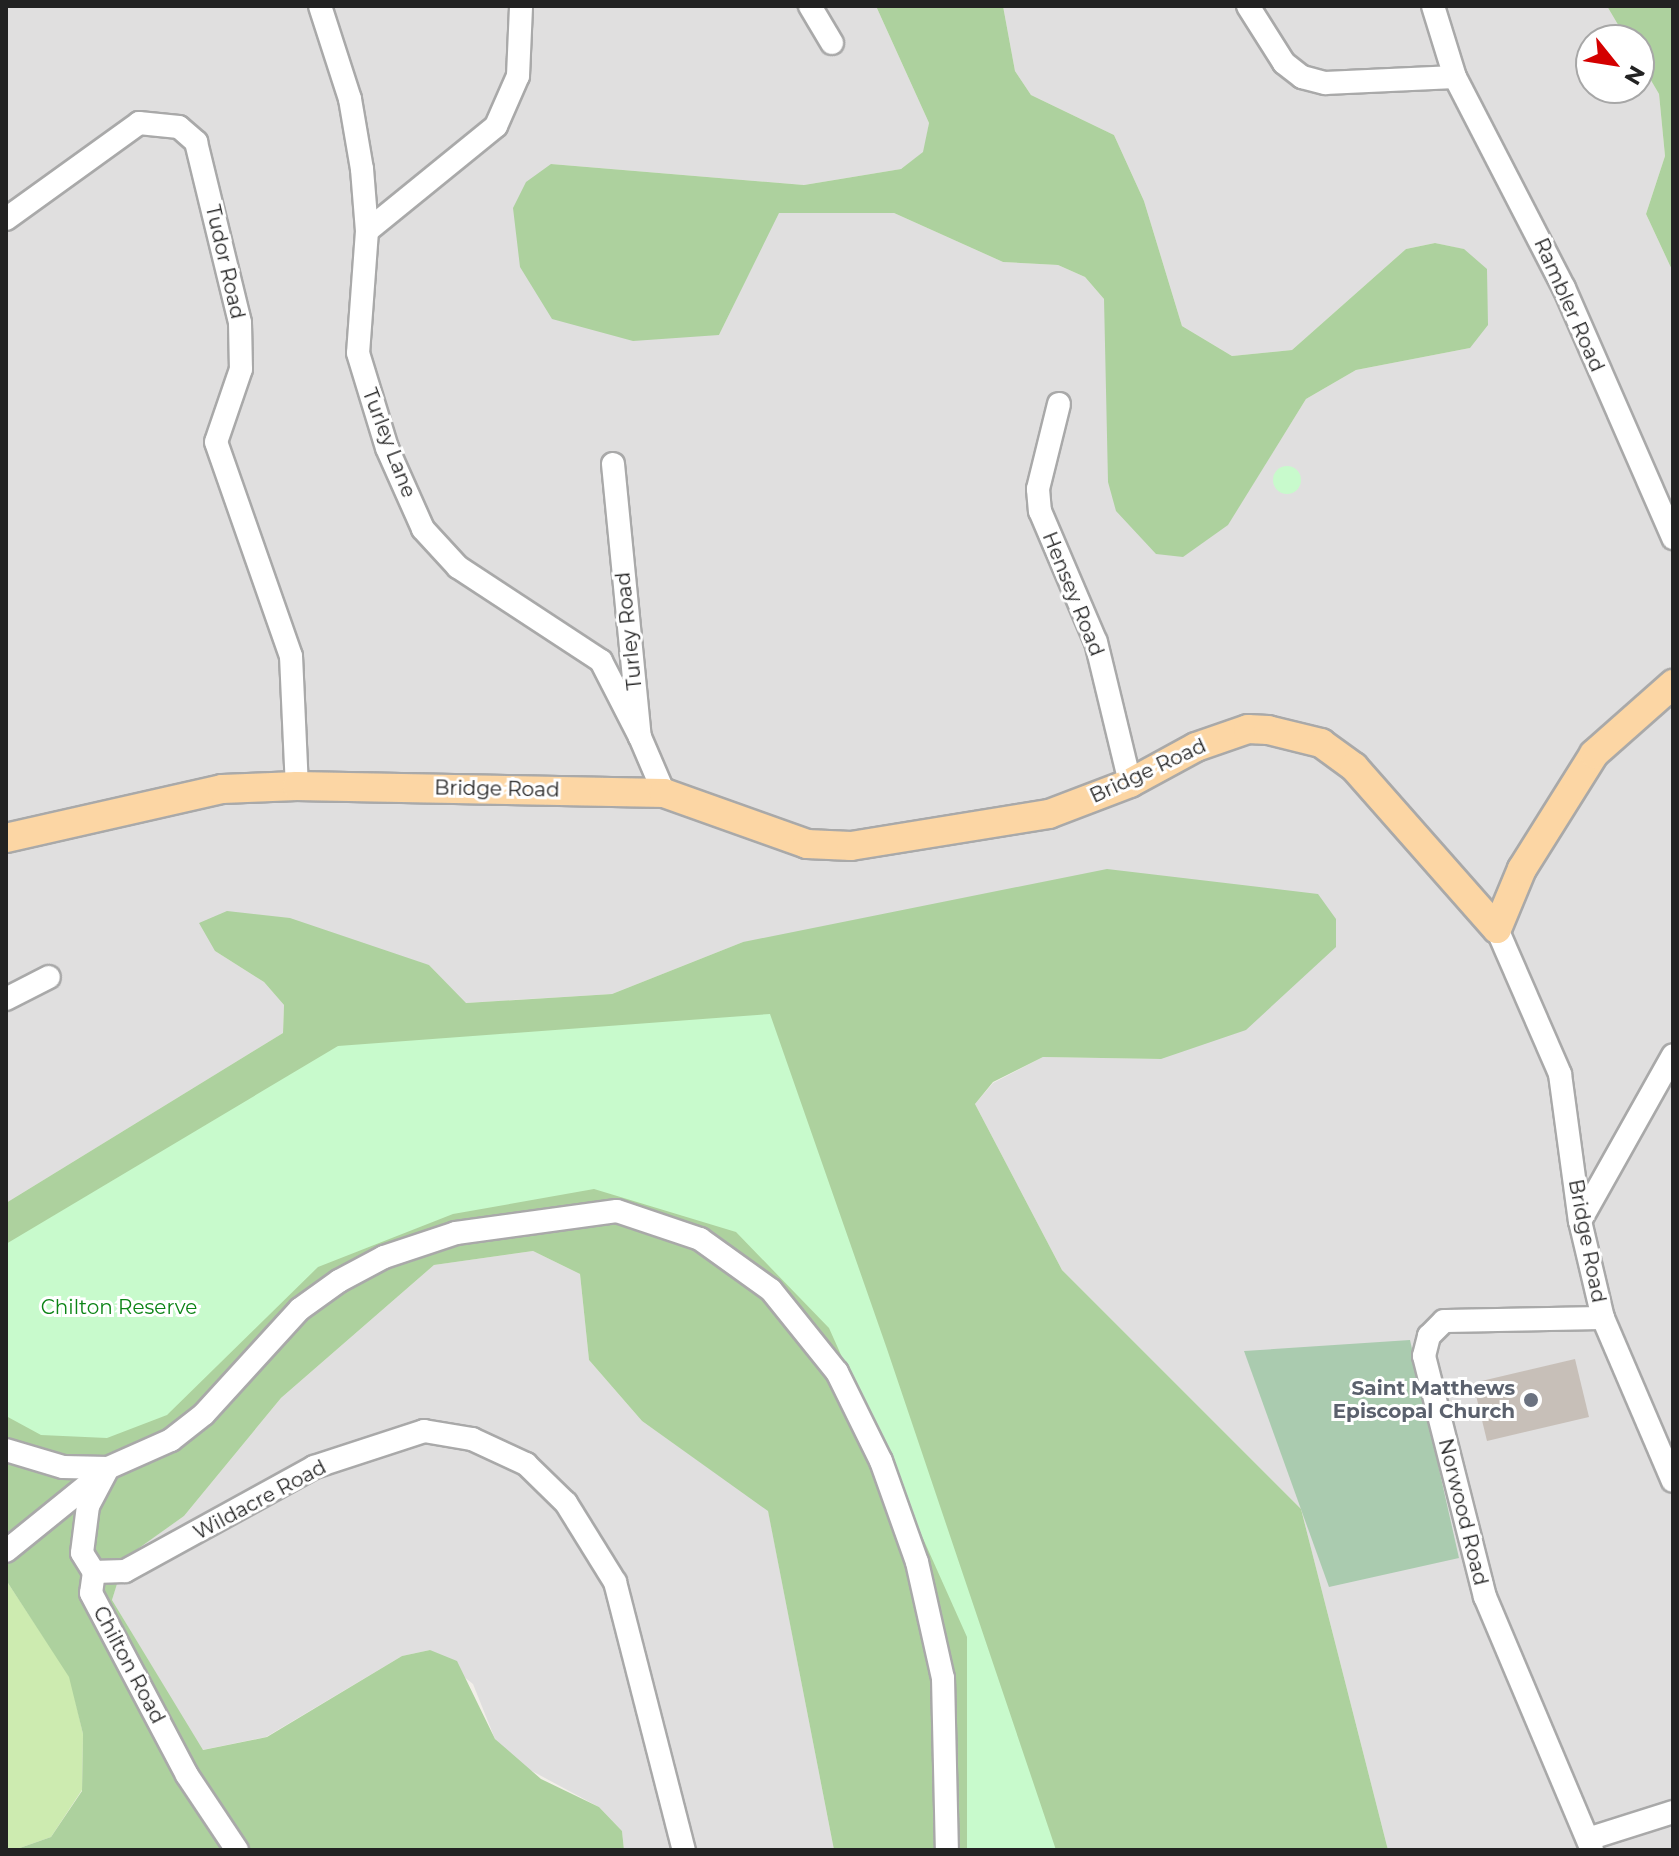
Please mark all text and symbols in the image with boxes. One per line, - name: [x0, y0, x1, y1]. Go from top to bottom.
- north arrow: [1575, 24, 1655, 104]
- text: N: [1618, 61, 1651, 90]
- street label: Tudor Road: [200, 203, 250, 321]
- street label: Rambler Road: [1529, 234, 1609, 376]
- street label: Turley Lane: [357, 385, 421, 501]
- street label: Hensey Road: [1037, 528, 1109, 660]
- street label: Turley Road: [611, 571, 647, 691]
- street label: Bridge Road: [1086, 734, 1210, 808]
- street label: Bridge Road: [434, 776, 560, 802]
- street label: Bridge Road: [1563, 1177, 1611, 1305]
- park label: Chilton Reserve: [41, 1295, 197, 1319]
- place label: Saint Matthews Episcopal Church: [1333, 1376, 1515, 1423]
- marker: Saint Matthews Episcopal Church: [1522, 1391, 1540, 1409]
- street label: Norwood Road: [1433, 1436, 1493, 1588]
- street label: Wildacre Road: [190, 1455, 330, 1545]
- street label: Chilton Road: [88, 1602, 170, 1728]

